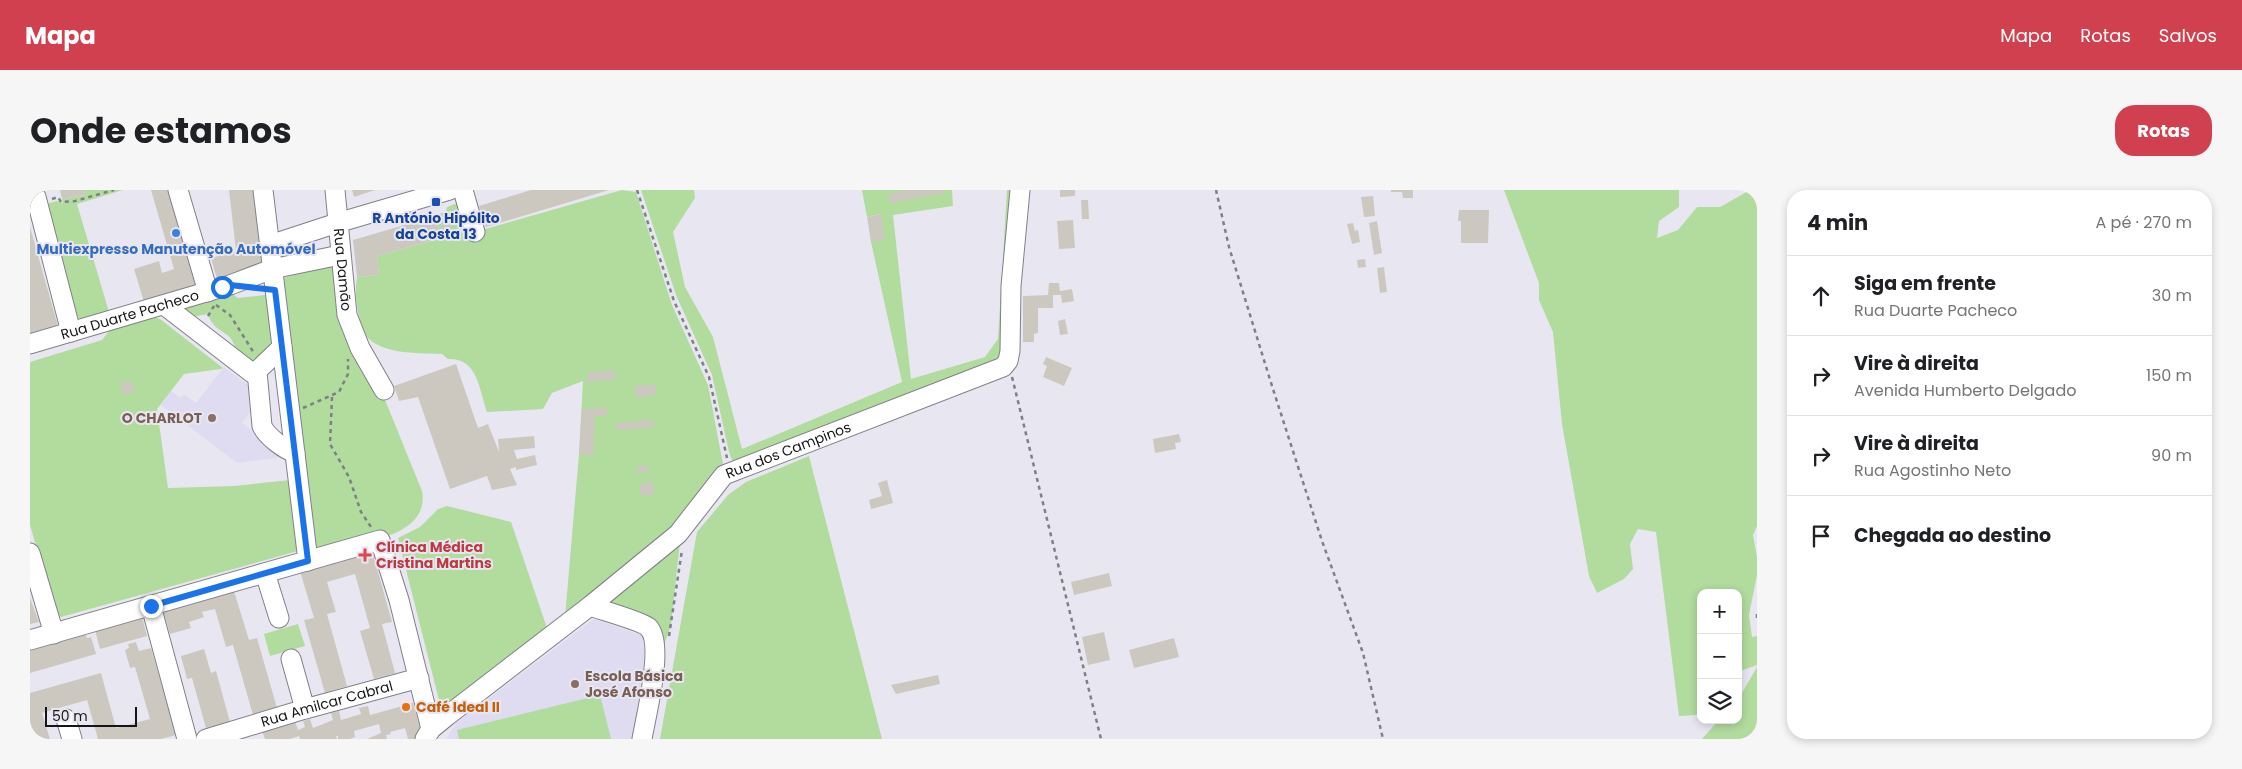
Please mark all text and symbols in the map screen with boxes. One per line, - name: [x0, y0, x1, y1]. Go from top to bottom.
- text: Mapa: [25, 19, 96, 52]
- text: Mapa: [2000, 23, 2052, 48]
- text: Rotas: [2080, 23, 2131, 48]
- text: Salvos: [2159, 23, 2217, 48]
- button: Rotas: [2115, 105, 2212, 156]
- text: Onde estamos: [30, 106, 292, 155]
- marker: R António Hipólito da Costa 13: [430, 196, 442, 208]
- place label: R António Hipólito da Costa 13: [372, 208, 500, 244]
- text: 4 min: [1807, 208, 1868, 237]
- text: A pé · 270 m: [2096, 211, 2192, 234]
- marker: Multiexpresso Manutenção Automóvel: [170, 227, 182, 239]
- street label: Rua Damão: [329, 227, 357, 312]
- place label: Multiexpresso Manutenção Automóvel: [36, 239, 316, 259]
- text: Siga em frente: [1854, 270, 1996, 297]
- route start: [211, 276, 234, 299]
- icon: ahead: [1807, 282, 1835, 310]
- text: 30 m: [2152, 284, 2192, 307]
- street label: Rua Duarte Pacheco: [58, 285, 201, 344]
- text: Rua Duarte Pacheco: [1854, 299, 2017, 322]
- text: Vire à direita: [1854, 350, 1979, 377]
- icon: right: [1807, 362, 1835, 390]
- text: 150 m: [2146, 364, 2192, 387]
- text: Avenida Humberto Delgado: [1854, 379, 2076, 402]
- place label: O CHARLOT: [122, 408, 202, 428]
- marker: O CHARLOT: [206, 412, 218, 424]
- street label: Rua dos Campinos: [722, 417, 854, 484]
- text: Vire à direita: [1854, 430, 1979, 457]
- icon: right: [1807, 442, 1835, 470]
- text: 90 m: [2151, 444, 2192, 467]
- text: Rua Agostinho Neto: [1854, 459, 2011, 482]
- icon: arrive: [1807, 522, 1835, 550]
- text: Chegada ao destino: [1854, 522, 2051, 549]
- place label: Clínica Médica Cristina Martins: [376, 537, 492, 573]
- marker: Clínica Médica Cristina Martins: [358, 548, 372, 562]
- map controls: [1697, 589, 1742, 724]
- button: +: [1697, 589, 1742, 634]
- route end: [140, 595, 163, 618]
- button: −: [1697, 634, 1742, 679]
- place label: Escola Básica José Afonso: [585, 666, 683, 702]
- street label: Rua Amilcar Cabral: [258, 676, 395, 732]
- marker: Escola Básica José Afonso: [569, 678, 581, 690]
- button: layers: [1697, 679, 1742, 724]
- place label: Café Ideal II: [416, 697, 500, 717]
- marker: Café Ideal II: [400, 701, 412, 713]
- scale bar: [45, 704, 138, 727]
- text: 50 m: [52, 706, 88, 726]

